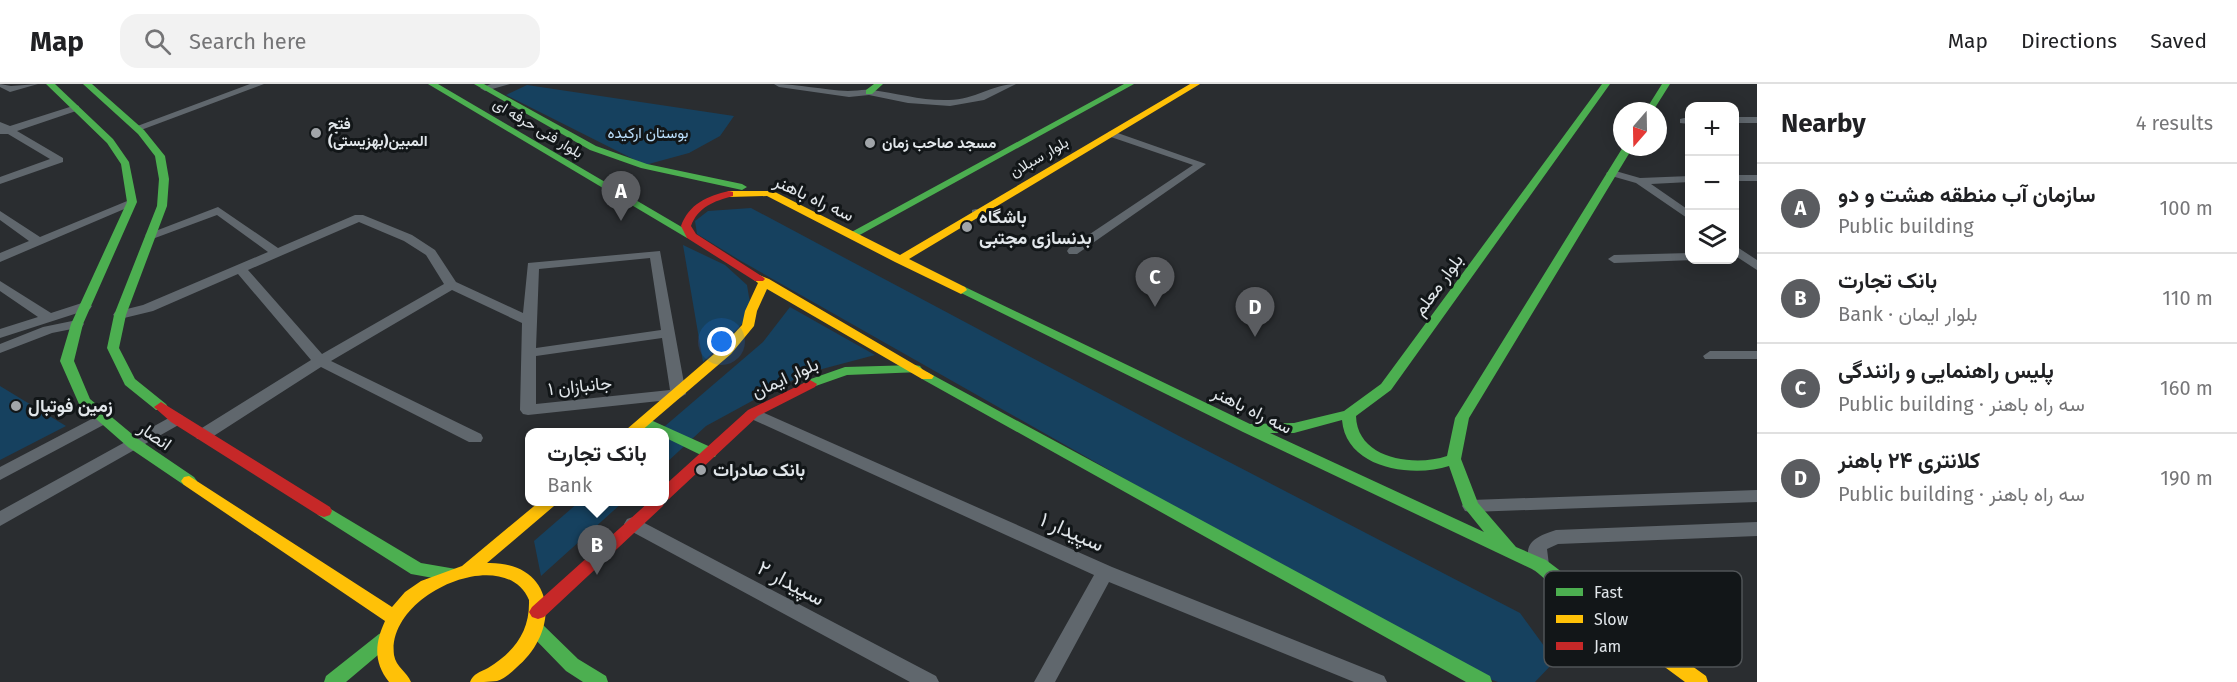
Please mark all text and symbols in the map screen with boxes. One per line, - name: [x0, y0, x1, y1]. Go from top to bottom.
- search box: [120, 14, 540, 68]
- text: Map: [30, 25, 84, 58]
- icon: search: [141, 25, 174, 58]
- text: Search here: [189, 28, 307, 55]
- text: Map: [1948, 28, 1988, 54]
- text: Directions: [2021, 28, 2117, 54]
- text: Saved: [2150, 28, 2207, 54]
- street label: بلوار فنی حرفه ای: [489, 94, 586, 163]
- north arrow: [1613, 102, 1667, 156]
- map controls: [1685, 102, 1739, 264]
- button: +: [1685, 102, 1739, 156]
- text: Nearby: [1781, 108, 1866, 139]
- text: 4 results: [2136, 111, 2213, 135]
- place label: فتح المبین(بهزیستی): [328, 115, 428, 150]
- park label: بوستان ارکیده: [607, 124, 689, 142]
- marker: فتح المبین(بهزیستی): [309, 126, 323, 140]
- street label: بلوار سبلان: [1006, 133, 1072, 181]
- place label: مسجد صاحب زمان: [882, 134, 996, 152]
- marker: مسجد صاحب زمان: [863, 136, 877, 150]
- button: −: [1685, 156, 1739, 210]
- street label: سه راه باهنر: [769, 169, 858, 226]
- pin: A: [602, 172, 640, 221]
- text: سازمان آب منطقه هشت و دو: [1838, 181, 2096, 208]
- text: A: [1795, 196, 1806, 220]
- text: 100 m: [2160, 196, 2213, 220]
- place label: باشگاه بدنسازی مجتبی: [979, 206, 1092, 249]
- button: layers: [1685, 210, 1739, 264]
- text: Public building: [1838, 214, 1974, 238]
- marker: باشگاه بدنسازی مجتبی: [960, 220, 974, 234]
- street label: بلوار معلم: [1408, 250, 1469, 321]
- pin: C: [1136, 258, 1174, 307]
- text: بانک تجارت: [1838, 267, 1937, 294]
- text: B: [1794, 286, 1807, 310]
- text: 110 m: [2162, 286, 2213, 310]
- pin: D: [1236, 288, 1274, 337]
- text: Bank · بلوار ایمان: [1838, 302, 1977, 326]
- your location: [707, 327, 736, 356]
- street label: بلوار ایمان: [748, 353, 822, 403]
- text: پلیس راهنمایی و رانندگی: [1838, 357, 2054, 384]
- street label: جانبازان ۱: [547, 372, 613, 400]
- text: C: [1795, 376, 1806, 400]
- text: 160 m: [2160, 376, 2213, 400]
- street label: سه راه باهنر: [1208, 381, 1296, 439]
- text: Public building · سه راه باهنر: [1838, 392, 2085, 416]
- place label: زمین فوتبال: [28, 395, 113, 417]
- marker: زمین فوتبال: [9, 399, 23, 413]
- street label: انصار: [133, 416, 176, 455]
- popup: [525, 428, 669, 506]
- text: بانک تجارت: [547, 440, 647, 467]
- text: کلانتری ۲۴ باهنر: [1838, 447, 1980, 474]
- place label: بانک صادرات: [713, 459, 805, 481]
- marker: بانک صادرات: [694, 463, 708, 477]
- text: D: [1794, 466, 1807, 490]
- text: 190 m: [2160, 466, 2213, 490]
- text: Bank: [547, 473, 592, 497]
- text: Public building · سه راه باهنر: [1838, 482, 2085, 506]
- street label: سپیدار ۱: [1036, 506, 1108, 558]
- pin: B: [578, 526, 616, 575]
- street label: سپیدار ۲: [753, 555, 829, 612]
- legend: [1544, 571, 1742, 667]
- text: Fast: [1594, 583, 1623, 602]
- text: Slow: [1594, 610, 1629, 629]
- text: Jam: [1594, 637, 1621, 656]

